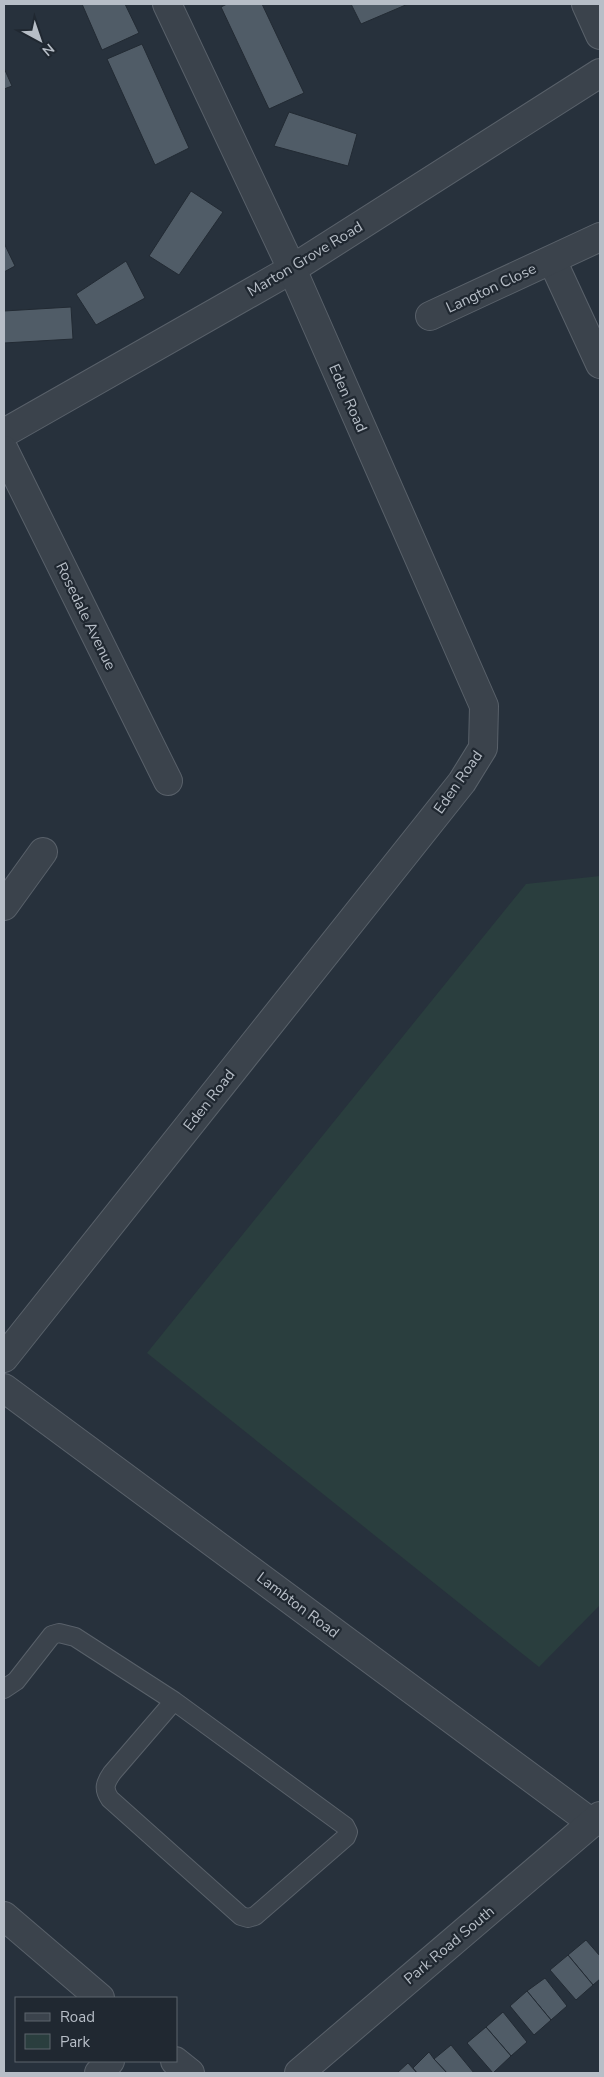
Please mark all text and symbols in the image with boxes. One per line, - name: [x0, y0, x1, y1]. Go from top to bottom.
- north arrow: [15, 15, 65, 65]
- text: N: [38, 39, 58, 60]
- street label: Marton Grove Road: [244, 217, 366, 301]
- street label: Langton Close: [443, 258, 539, 318]
- street label: Eden Road: [324, 361, 372, 435]
- street label: Rosedale Avenue: [51, 559, 121, 673]
- street label: Eden Road: [429, 746, 487, 818]
- street label: Eden Road: [179, 1065, 239, 1135]
- street label: Lambton Road: [253, 1567, 343, 1643]
- street label: Park Road South: [400, 1901, 498, 1989]
- legend: [15, 1997, 178, 2062]
- text: Road: [60, 2007, 95, 2027]
- text: Park: [60, 2032, 90, 2052]

